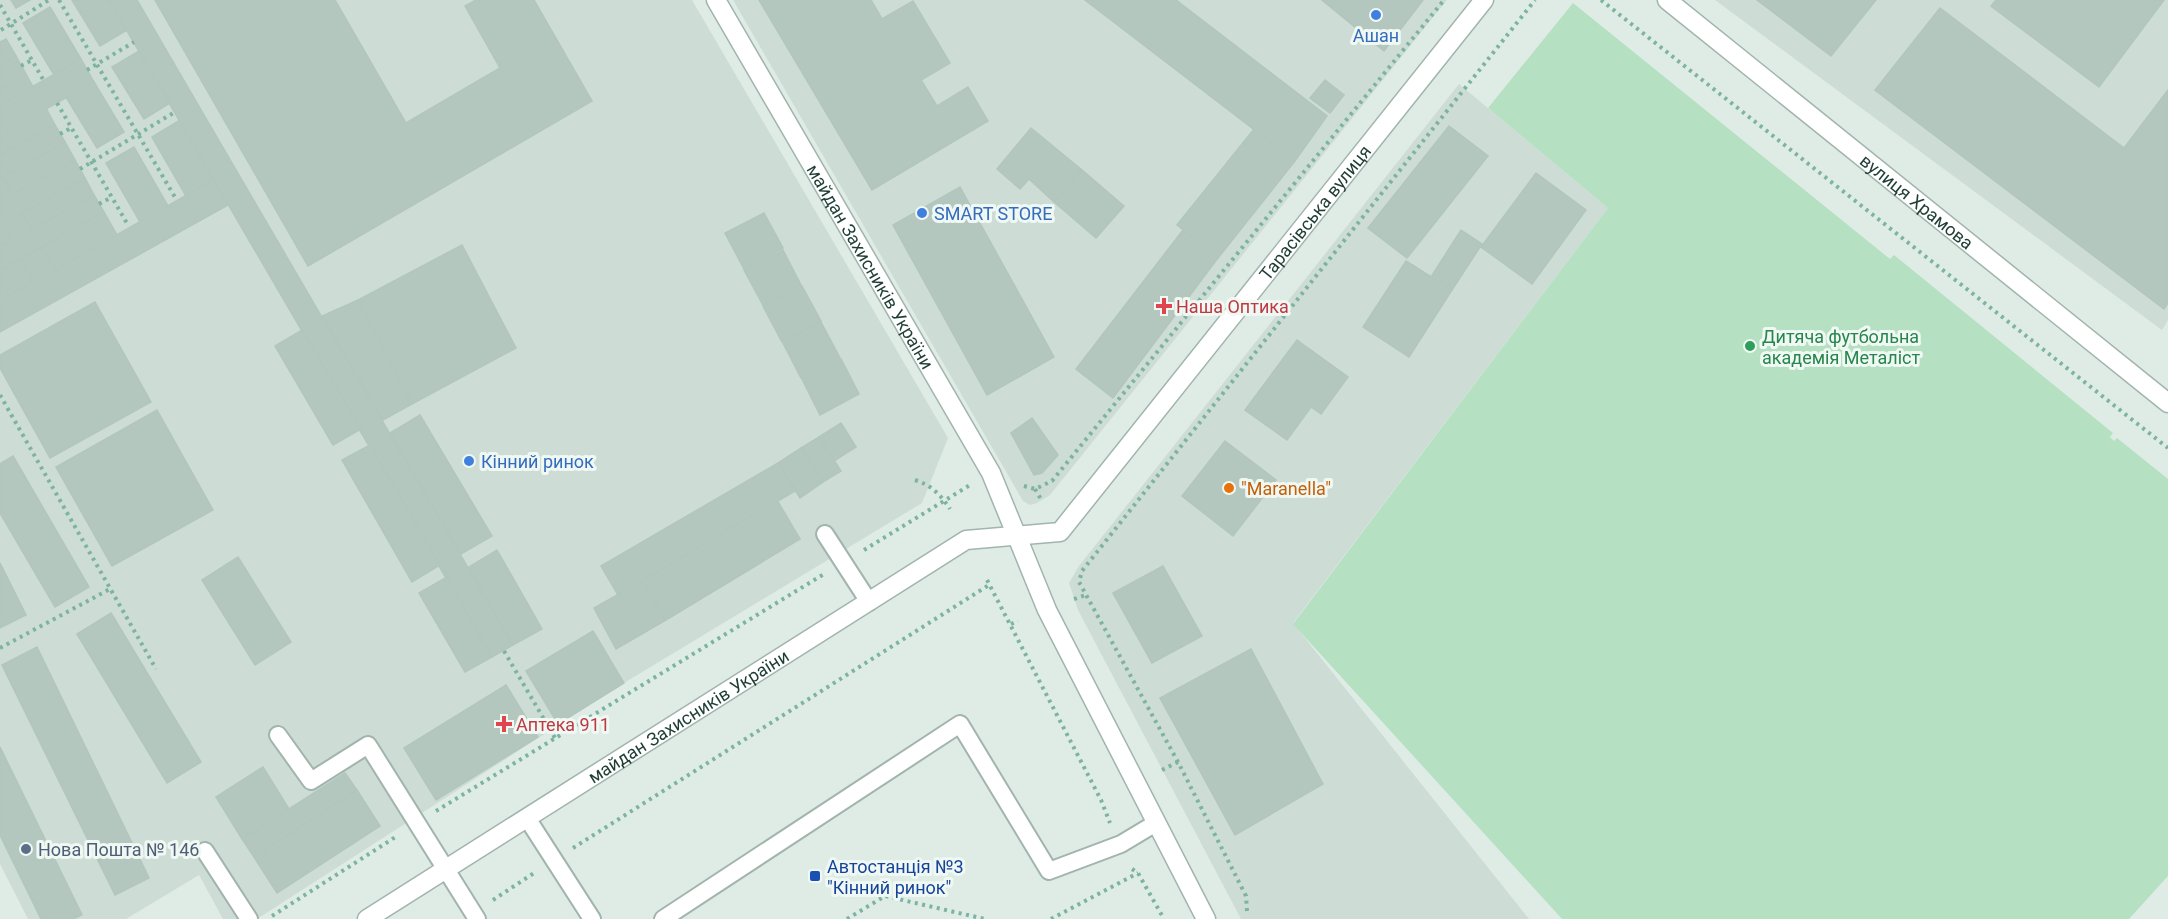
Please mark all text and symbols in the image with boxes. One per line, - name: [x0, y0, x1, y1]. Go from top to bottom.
- marker: Ашан: [1369, 8, 1383, 22]
- place label: Ашан: [1353, 25, 1399, 46]
- street label: Тарасівська вулиця: [1255, 141, 1375, 284]
- street label: вулиця Храмова: [1856, 149, 1978, 253]
- street label: майдан Захисників України: [803, 160, 939, 372]
- place label: SMART STORE: [934, 203, 1052, 224]
- marker: SMART STORE: [915, 206, 929, 220]
- place label: Наша Оптика: [1176, 296, 1289, 317]
- marker: Наша Оптика: [1157, 299, 1171, 313]
- place label: Дитяча футбольна академія Металіст: [1762, 326, 1920, 368]
- marker: Дитяча футбольна академія Металіст: [1743, 339, 1757, 353]
- place label: Кінний ринок: [481, 451, 594, 472]
- marker: Кінний ринок: [462, 454, 476, 468]
- place label: "Maranella": [1241, 478, 1331, 499]
- marker: "Maranella": [1222, 481, 1236, 495]
- street label: майдан Захисників України: [584, 645, 792, 787]
- place label: Аптека 911: [516, 714, 610, 735]
- marker: Аптека 911: [497, 717, 511, 731]
- place label: Нова Пошта № 146: [38, 839, 199, 860]
- marker: Нова Пошта № 146: [19, 842, 33, 856]
- place label: Автостанція №3 "Кінний ринок": [827, 856, 964, 898]
- marker: Автостанція №3 "Кінний ринок": [808, 869, 822, 883]

